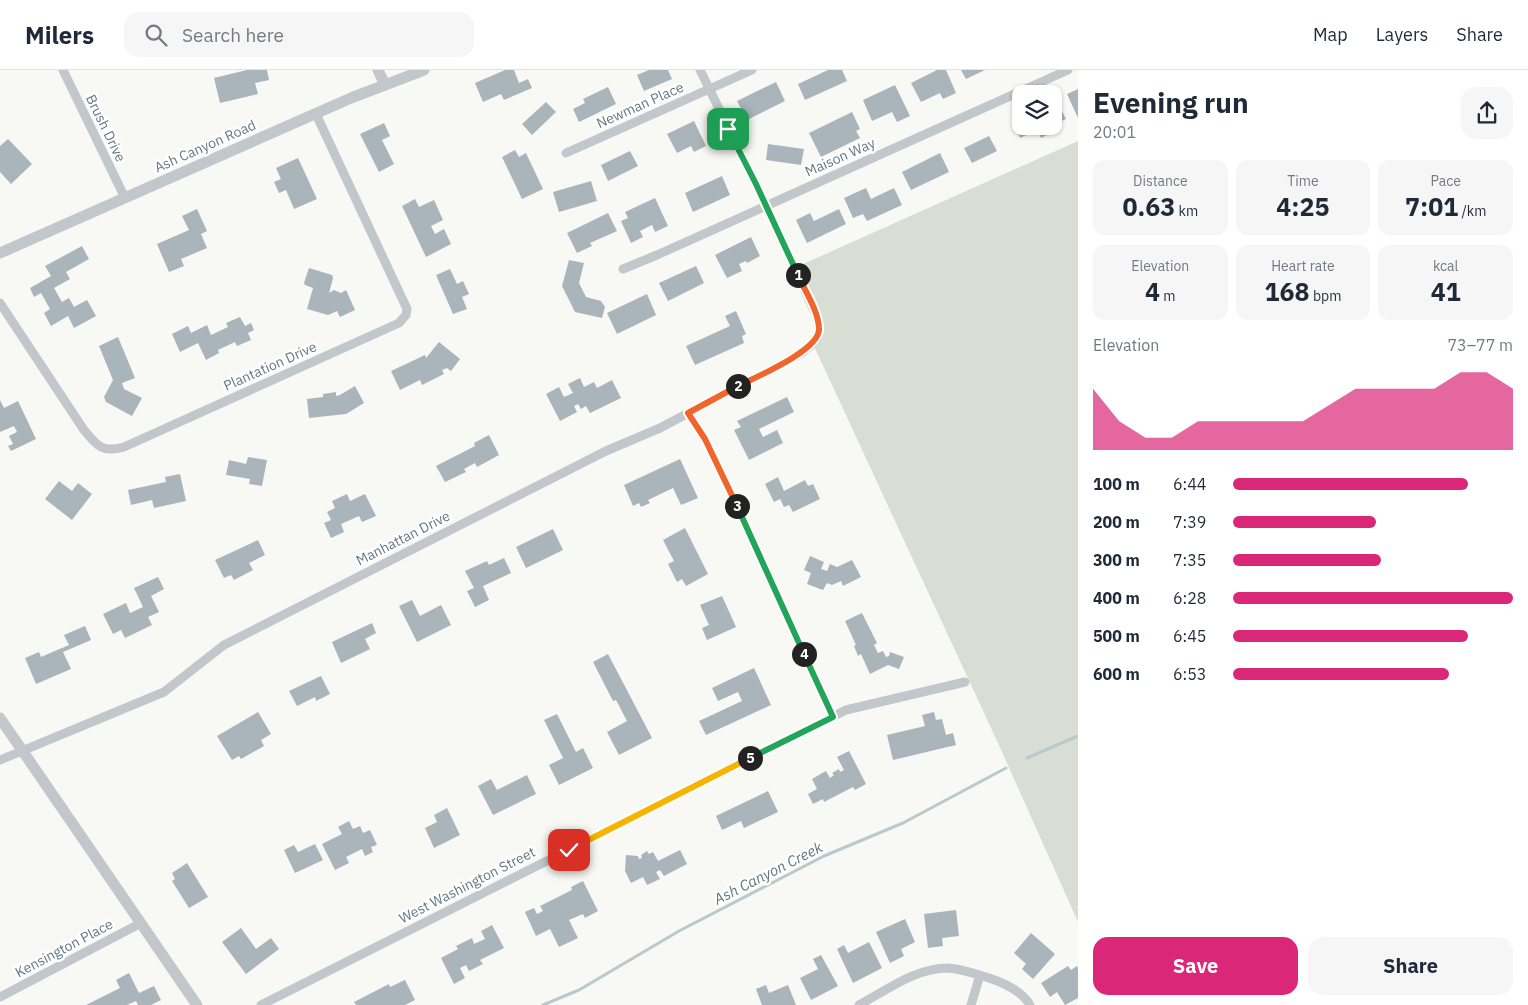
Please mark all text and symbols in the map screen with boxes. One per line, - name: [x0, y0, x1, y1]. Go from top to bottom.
- search box: [124, 12, 474, 57]
- text: Milers: [25, 19, 94, 51]
- icon: search: [142, 21, 170, 49]
- text: Search here: [182, 23, 284, 47]
- text: Map: [1313, 23, 1348, 46]
- text: Layers: [1376, 23, 1428, 46]
- text: Share: [1456, 23, 1503, 46]
- street label: Newman Place: [594, 78, 687, 132]
- text: Evening run: [1093, 84, 1249, 121]
- map controls: [1012, 85, 1062, 135]
- button: layers: [1012, 85, 1062, 135]
- button: share: [1461, 87, 1513, 139]
- street label: Brush Drive: [82, 91, 130, 165]
- pin: [707, 108, 749, 150]
- icon: arrive: [714, 115, 742, 143]
- street label: Ash Canyon Road: [151, 116, 259, 176]
- text: 20:01: [1093, 122, 1136, 142]
- street label: Maison Way: [802, 134, 878, 180]
- text: Distance: [1133, 172, 1188, 190]
- text: Time: [1287, 172, 1319, 190]
- text: Pace: [1430, 172, 1461, 190]
- text: 0.63: [1122, 190, 1175, 223]
- text: 4:25: [1276, 190, 1330, 223]
- text: 7:01: [1405, 190, 1458, 223]
- text: km: [1175, 202, 1198, 220]
- text: /km: [1458, 202, 1486, 220]
- text: Elevation: [1131, 257, 1189, 275]
- text: Heart rate: [1271, 257, 1335, 275]
- text: kcal: [1433, 257, 1458, 275]
- pin: 1: [786, 262, 810, 288]
- text: 1: [794, 266, 803, 284]
- text: 4: [1145, 275, 1160, 308]
- text: 168: [1265, 275, 1310, 308]
- text: 41: [1431, 275, 1461, 308]
- text: m: [1160, 287, 1176, 305]
- text: bpm: [1310, 287, 1341, 305]
- text: Elevation: [1093, 335, 1159, 355]
- text: 73–77 m: [1447, 335, 1513, 355]
- street label: Plantation Drive: [221, 337, 320, 395]
- pin: 2: [726, 374, 750, 398]
- text: 2: [734, 377, 743, 395]
- text: 100 m: [1093, 474, 1140, 494]
- text: 6:44: [1173, 474, 1206, 494]
- pin: 3: [724, 494, 750, 518]
- text: 3: [733, 497, 742, 515]
- street label: Manhattan Drive: [353, 506, 453, 569]
- text: 200 m: [1093, 512, 1140, 532]
- text: 7:39: [1173, 512, 1206, 532]
- text: 300 m: [1093, 550, 1140, 570]
- text: 7:35: [1173, 550, 1206, 570]
- text: 400 m: [1093, 588, 1140, 608]
- text: 6:28: [1173, 588, 1206, 608]
- text: 500 m: [1093, 626, 1140, 646]
- text: 6:45: [1173, 626, 1206, 646]
- pin: 4: [792, 642, 816, 666]
- text: 4: [800, 645, 809, 663]
- text: 600 m: [1093, 664, 1140, 684]
- text: 6:53: [1173, 664, 1206, 684]
- pin: 5: [738, 746, 762, 770]
- text: 5: [746, 749, 755, 767]
- pin: [548, 829, 590, 871]
- icon: check: [555, 836, 583, 864]
- water label: Ash Canyon Creek: [710, 837, 826, 909]
- street label: West Washington Street: [396, 843, 538, 927]
- street label: Kensington Place: [12, 915, 116, 981]
- button: Save: [1093, 937, 1298, 995]
- button: Share: [1308, 937, 1513, 995]

